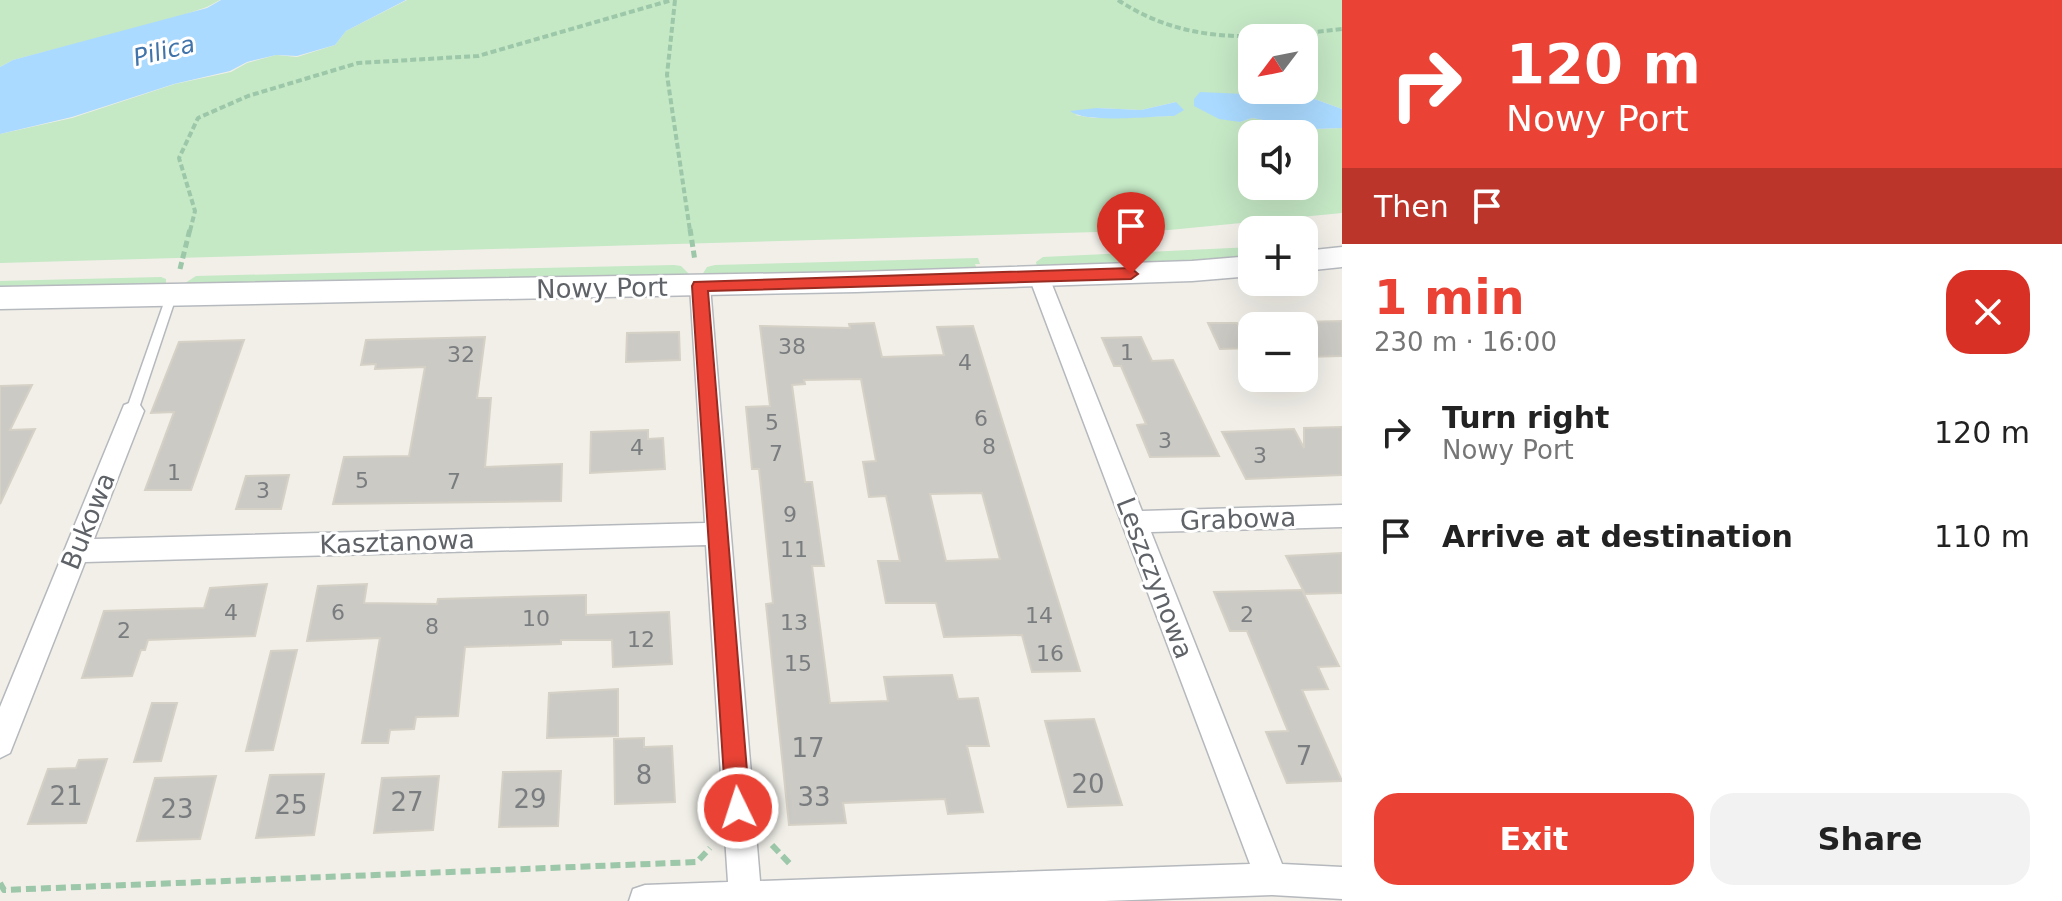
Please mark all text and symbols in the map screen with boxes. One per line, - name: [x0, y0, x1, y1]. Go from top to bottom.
- north arrow: [1238, 24, 1318, 104]
- map controls: [1238, 24, 1318, 392]
- water label: Pilica: [130, 30, 198, 72]
- text: 120 m: [1506, 31, 1701, 96]
- icon: right: [1374, 32, 1478, 136]
- text: Nowy Port: [1506, 98, 1689, 139]
- button: sound: [1238, 120, 1318, 200]
- icon: arrive: [1465, 184, 1509, 228]
- text: Then: [1374, 189, 1449, 224]
- pin: [1097, 192, 1165, 274]
- icon: arrive: [1109, 204, 1153, 248]
- button: +: [1238, 216, 1318, 296]
- text: 1 min: [1374, 269, 1525, 325]
- button: close: [1946, 270, 2030, 354]
- street label: Nowy Port: [536, 272, 668, 304]
- button: −: [1238, 312, 1318, 392]
- text: 230 m · 16:00: [1374, 327, 1557, 357]
- house number: 38: [778, 334, 806, 359]
- house number: 1: [1120, 340, 1134, 365]
- house number: 32: [447, 342, 475, 367]
- house number: 4: [958, 350, 972, 375]
- text: Turn right: [1442, 400, 1609, 435]
- house number: 6: [974, 406, 988, 431]
- house number: 5: [765, 410, 779, 435]
- icon: right: [1374, 410, 1418, 454]
- text: 120 m: [1934, 415, 2030, 450]
- house number: 3: [1158, 428, 1172, 453]
- house number: 8: [982, 434, 996, 459]
- house number: 4: [630, 435, 644, 460]
- text: Nowy Port: [1442, 435, 1574, 465]
- house number: 7: [769, 441, 783, 466]
- house number: 3: [1253, 443, 1267, 468]
- house number: 1: [167, 460, 181, 485]
- street label: Bukowa: [55, 468, 121, 574]
- house number: 5: [355, 468, 369, 493]
- house number: 7: [447, 469, 461, 494]
- house number: 3: [256, 478, 270, 503]
- street label: Leszczynowa: [1111, 493, 1199, 663]
- house number: 9: [783, 502, 797, 527]
- street label: Grabowa: [1179, 502, 1297, 536]
- icon: arrive: [1374, 514, 1418, 558]
- text: Arrive at destination: [1442, 519, 1793, 554]
- text: 110 m: [1934, 519, 2030, 554]
- street label: Kasztanowa: [319, 524, 475, 560]
- house number: 11: [780, 537, 808, 562]
- house number: 4: [224, 600, 238, 625]
- house number: 6: [331, 600, 345, 625]
- house number: 2: [1240, 602, 1254, 627]
- house number: 14: [1025, 603, 1053, 628]
- house number: 10: [522, 606, 550, 631]
- house number: 13: [780, 610, 808, 635]
- house number: 8: [425, 614, 439, 639]
- house number: 2: [117, 618, 131, 643]
- house number: 12: [627, 627, 655, 652]
- house number: 16: [1036, 641, 1064, 666]
- house number: 15: [784, 651, 812, 676]
- house number: 17: [791, 733, 825, 763]
- house number: 7: [1296, 741, 1312, 771]
- house number: 8: [636, 760, 652, 790]
- position arrow: [696, 766, 780, 850]
- house number: 20: [1071, 769, 1105, 799]
- house number: 21: [49, 781, 83, 811]
- house number: 33: [797, 782, 831, 812]
- house number: 29: [513, 784, 547, 814]
- house number: 27: [390, 787, 424, 817]
- house number: 25: [274, 790, 308, 820]
- button: Exit: [1374, 793, 1694, 885]
- button: Share: [1710, 793, 2030, 885]
- house number: 23: [160, 794, 194, 824]

